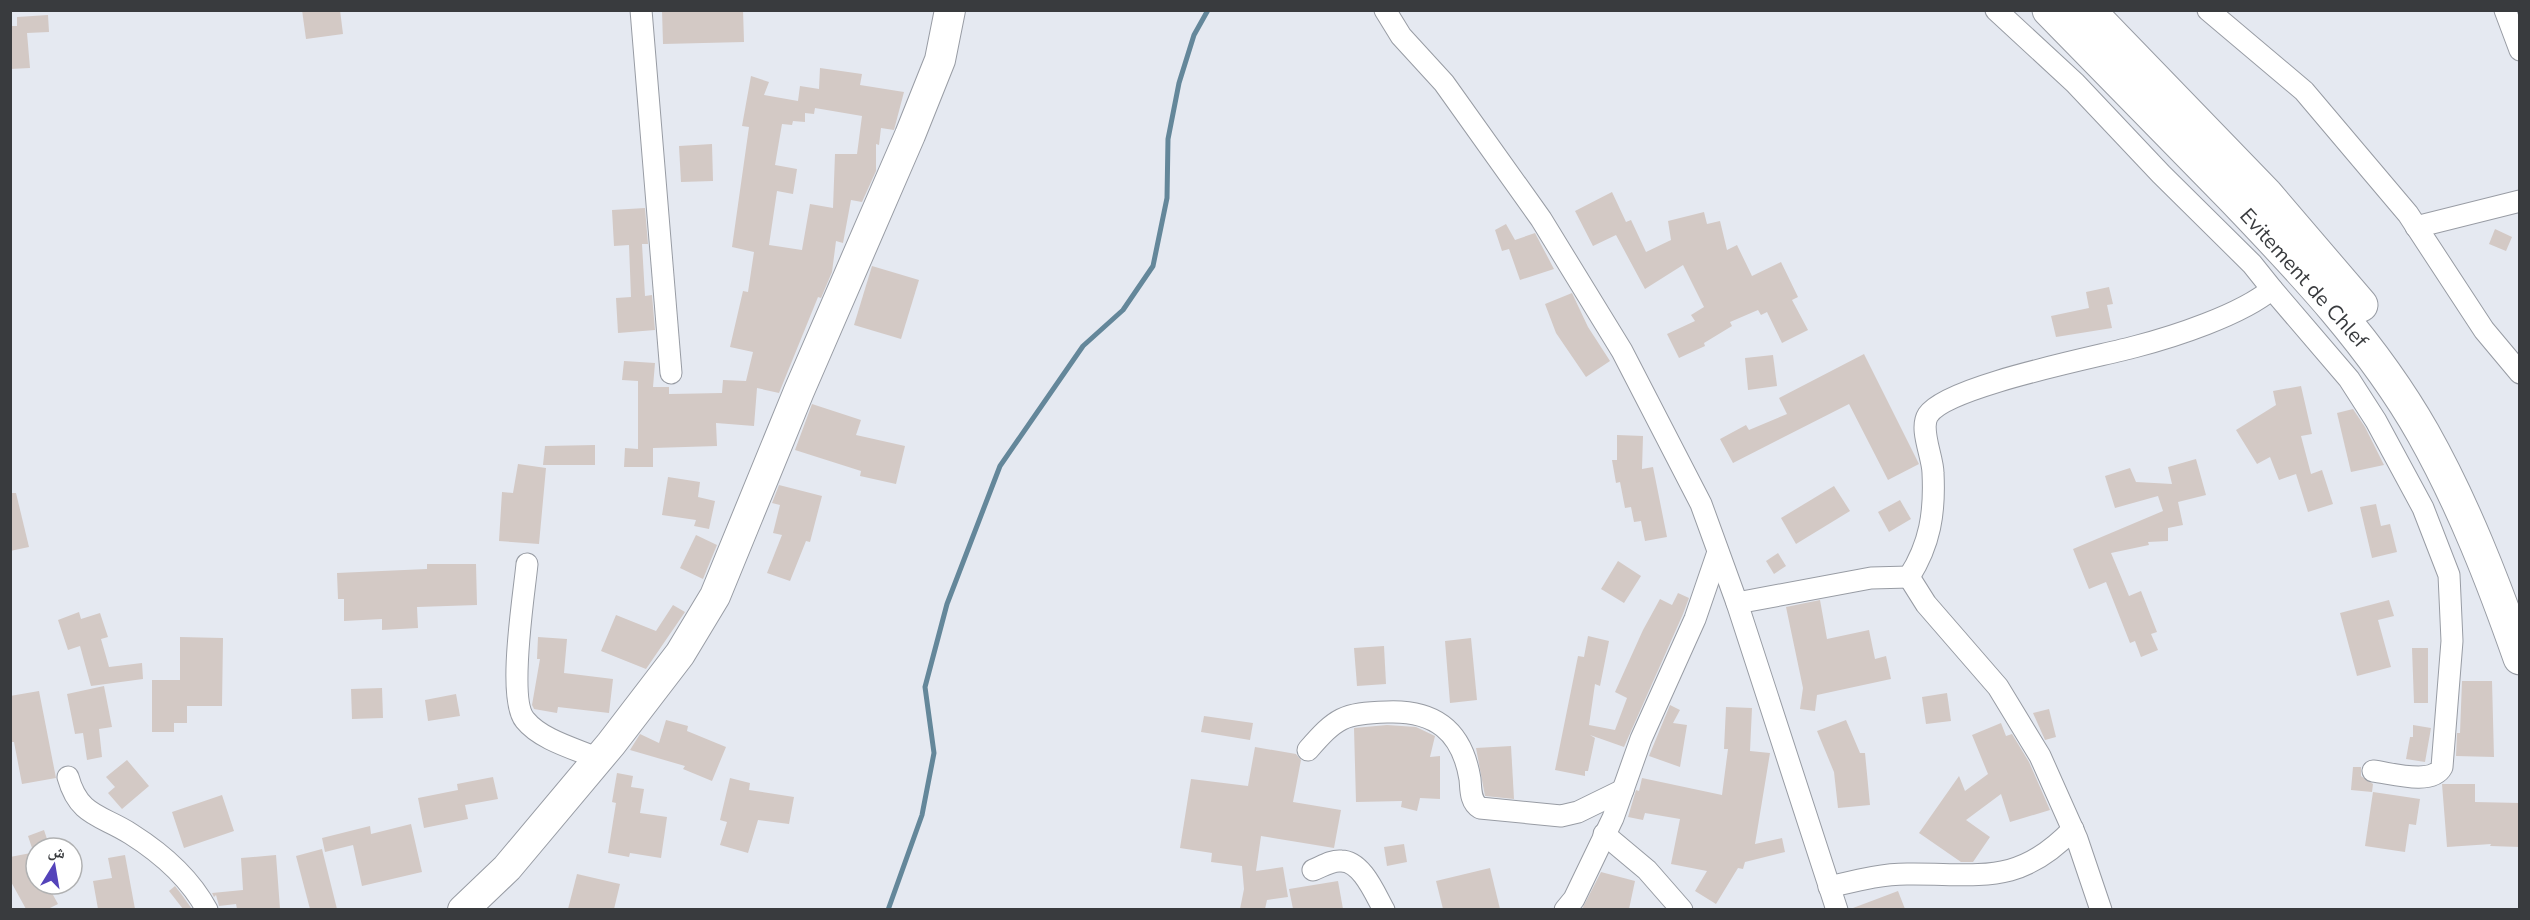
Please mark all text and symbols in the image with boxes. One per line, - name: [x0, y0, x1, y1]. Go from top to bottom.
- street label: Evitement de Chlef: [2234, 202, 2375, 355]
- north arrow: [24, 836, 84, 896]
- text: ش: [46, 840, 67, 865]

